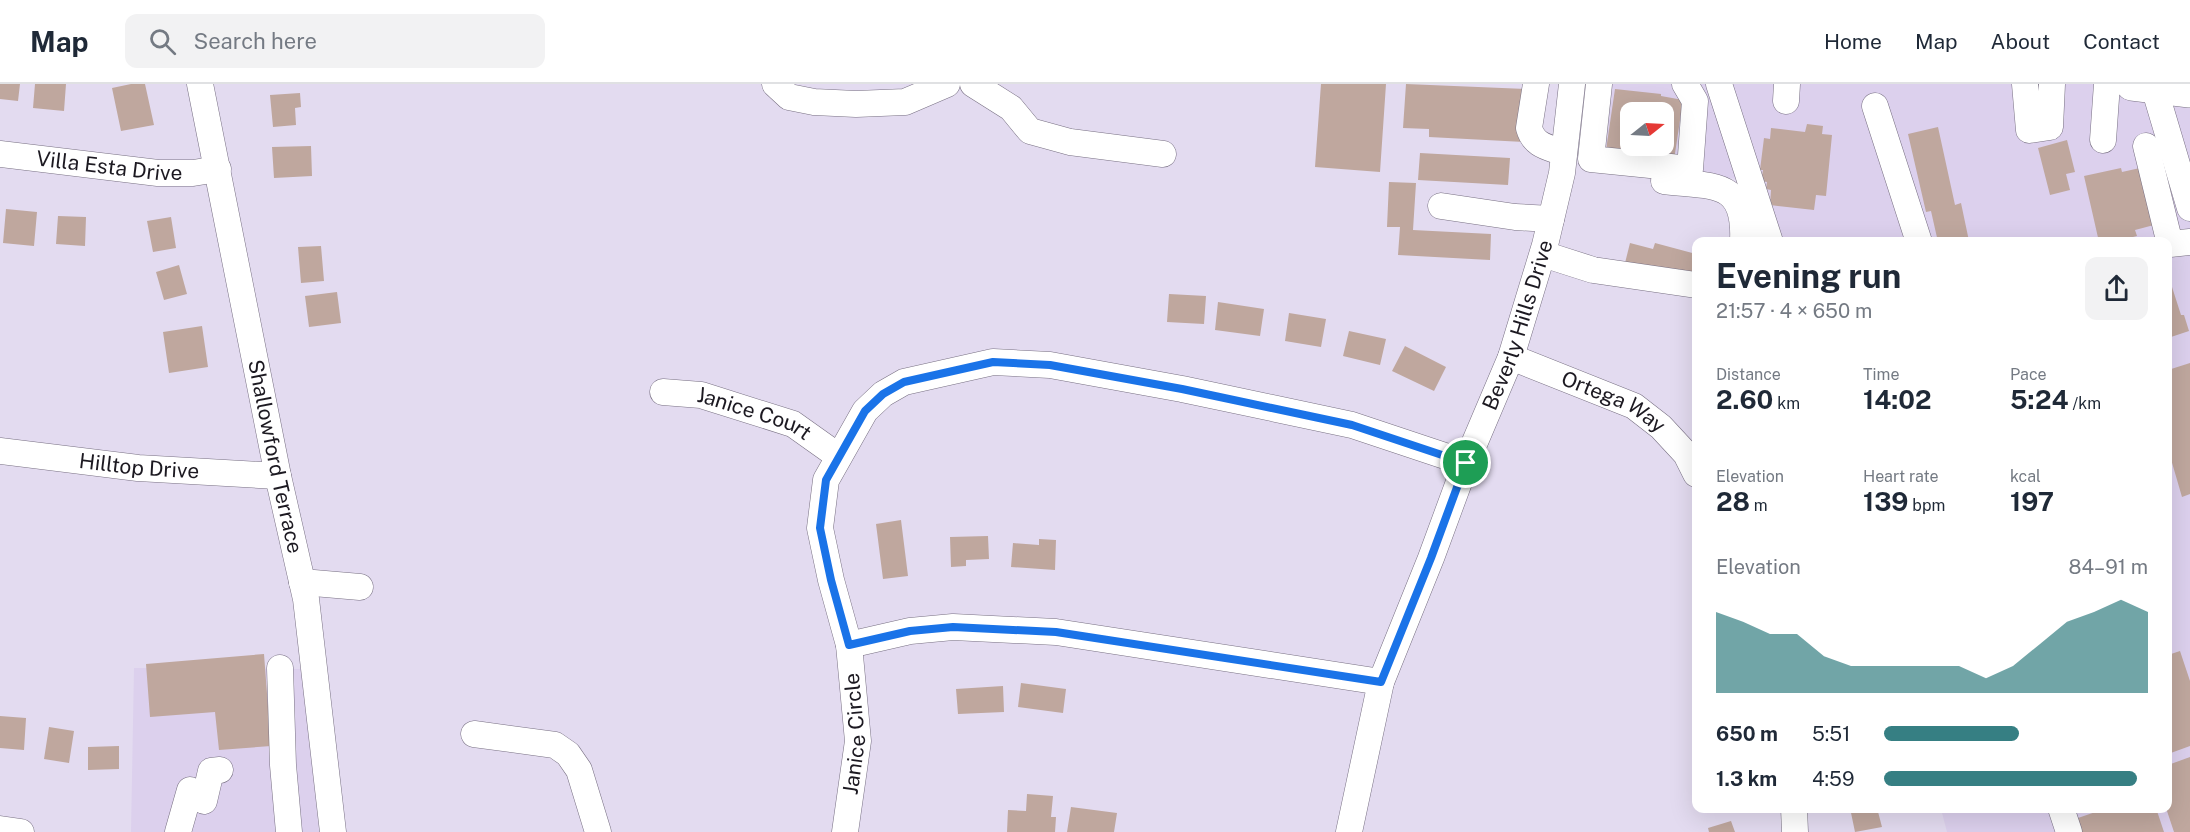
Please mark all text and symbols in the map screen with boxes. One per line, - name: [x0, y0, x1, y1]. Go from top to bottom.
- search box: [125, 14, 545, 68]
- text: Map: [30, 25, 89, 58]
- icon: search: [146, 25, 179, 58]
- text: Search here: [194, 28, 317, 54]
- text: Home: [1824, 29, 1882, 54]
- text: Map: [1915, 29, 1958, 54]
- text: About: [1991, 29, 2050, 54]
- text: Contact: [2083, 29, 2160, 54]
- north arrow: [1620, 102, 1674, 156]
- map controls: [1620, 102, 1674, 156]
- street label: Villa Esta Drive: [35, 145, 182, 185]
- street label: Beverly Hills Drive: [1477, 237, 1558, 414]
- text: Evening run: [1716, 257, 1901, 295]
- button: share: [2085, 257, 2148, 320]
- text: 21:57 · 4 × 650 m: [1716, 299, 1872, 323]
- street label: Shallowford Terrace: [243, 357, 308, 556]
- street label: Ortega Way: [1558, 365, 1671, 438]
- text: Distance: [1716, 365, 1781, 384]
- text: Time: [1863, 365, 1899, 384]
- text: Pace: [2010, 365, 2047, 384]
- street label: Janice Court: [696, 382, 816, 445]
- text: 2.60: [1716, 384, 1773, 415]
- text: 14:02: [1863, 384, 1931, 415]
- text: 5:24: [2010, 384, 2069, 415]
- text: km: [1773, 394, 1800, 413]
- text: /km: [2069, 394, 2101, 413]
- pin: [1440, 437, 1491, 488]
- icon: arrive: [1449, 446, 1482, 479]
- street label: Hilltop Drive: [78, 448, 200, 483]
- text: Elevation: [1716, 467, 1784, 486]
- text: Heart rate: [1863, 467, 1939, 486]
- text: kcal: [2010, 467, 2041, 486]
- text: 28: [1716, 486, 1750, 517]
- text: 139: [1863, 486, 1908, 517]
- text: 197: [2010, 486, 2054, 517]
- text: m: [1750, 496, 1768, 515]
- text: bpm: [1908, 496, 1945, 515]
- text: Elevation: [1716, 555, 1801, 579]
- text: 84–91 m: [2069, 555, 2148, 579]
- street label: Janice Circle: [837, 672, 870, 796]
- text: 650 m: [1716, 722, 1778, 746]
- text: 5:51: [1812, 722, 1850, 746]
- text: 1.3 km: [1716, 767, 1777, 791]
- text: 4:59: [1812, 767, 1854, 791]

